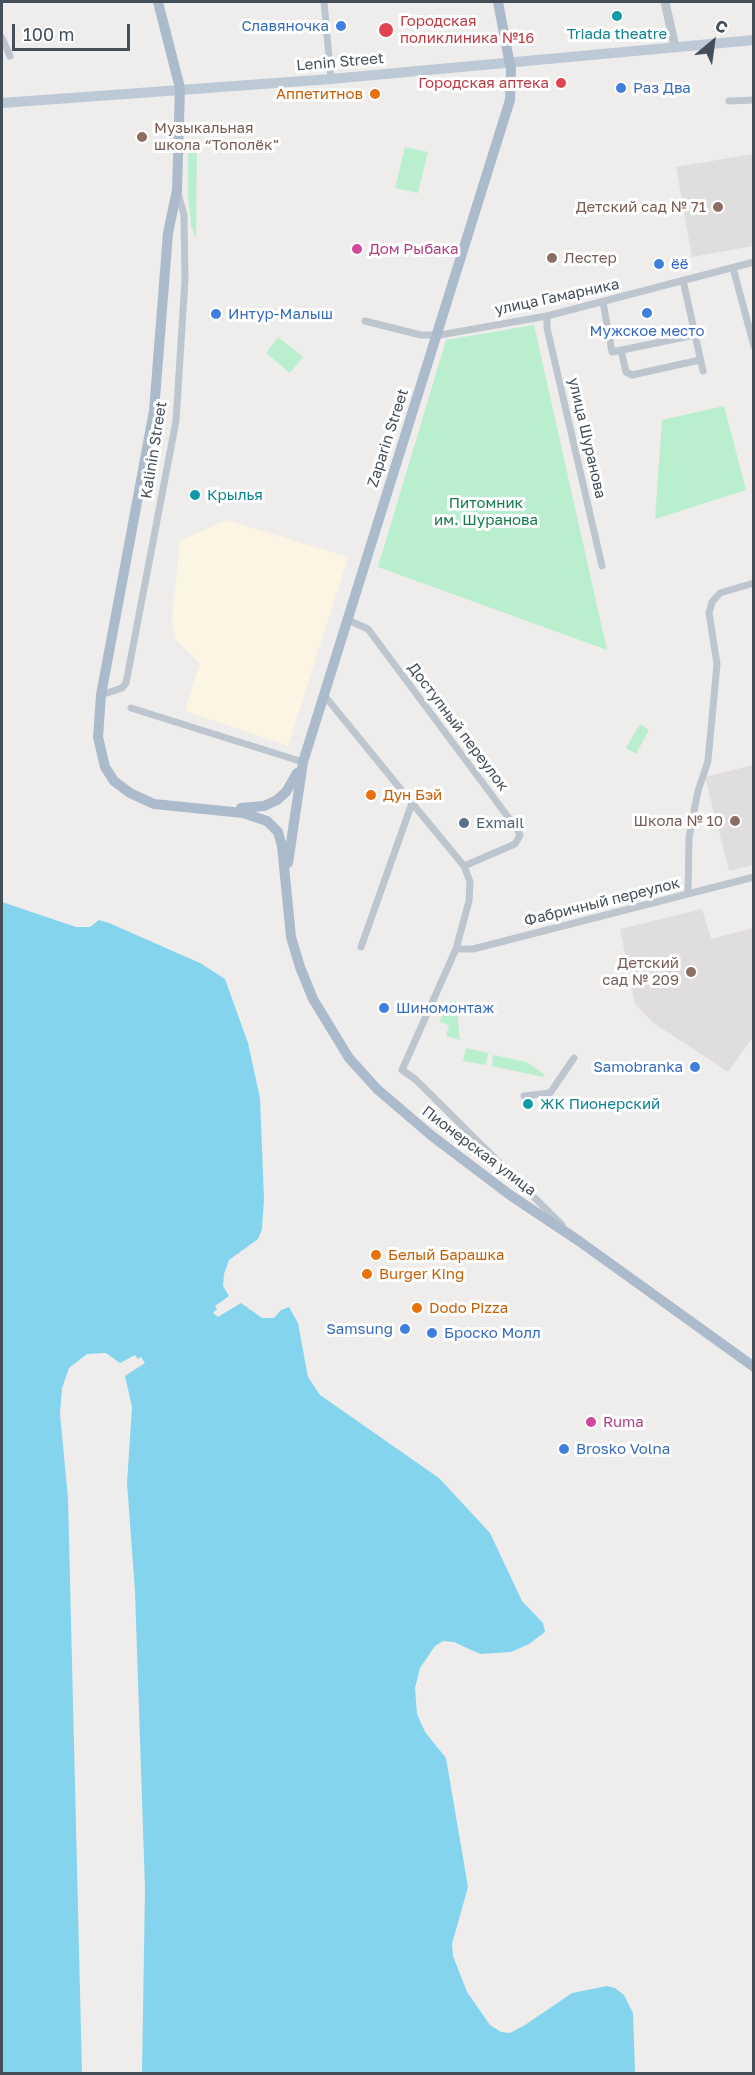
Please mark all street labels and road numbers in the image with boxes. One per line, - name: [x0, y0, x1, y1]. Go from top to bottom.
- street label: Lenin Street: [296, 49, 384, 75]
- street label: улица Гамарника: [493, 275, 621, 319]
- street label: улица Шуранова: [564, 376, 610, 500]
- street label: Zaparin Street: [364, 387, 412, 489]
- street label: Kalinin Street: [137, 400, 171, 500]
- street label: Доступный переулок: [404, 659, 512, 795]
- street label: Фабричный переулок: [522, 874, 682, 930]
- street label: Пионерская улица: [419, 1102, 539, 1200]

